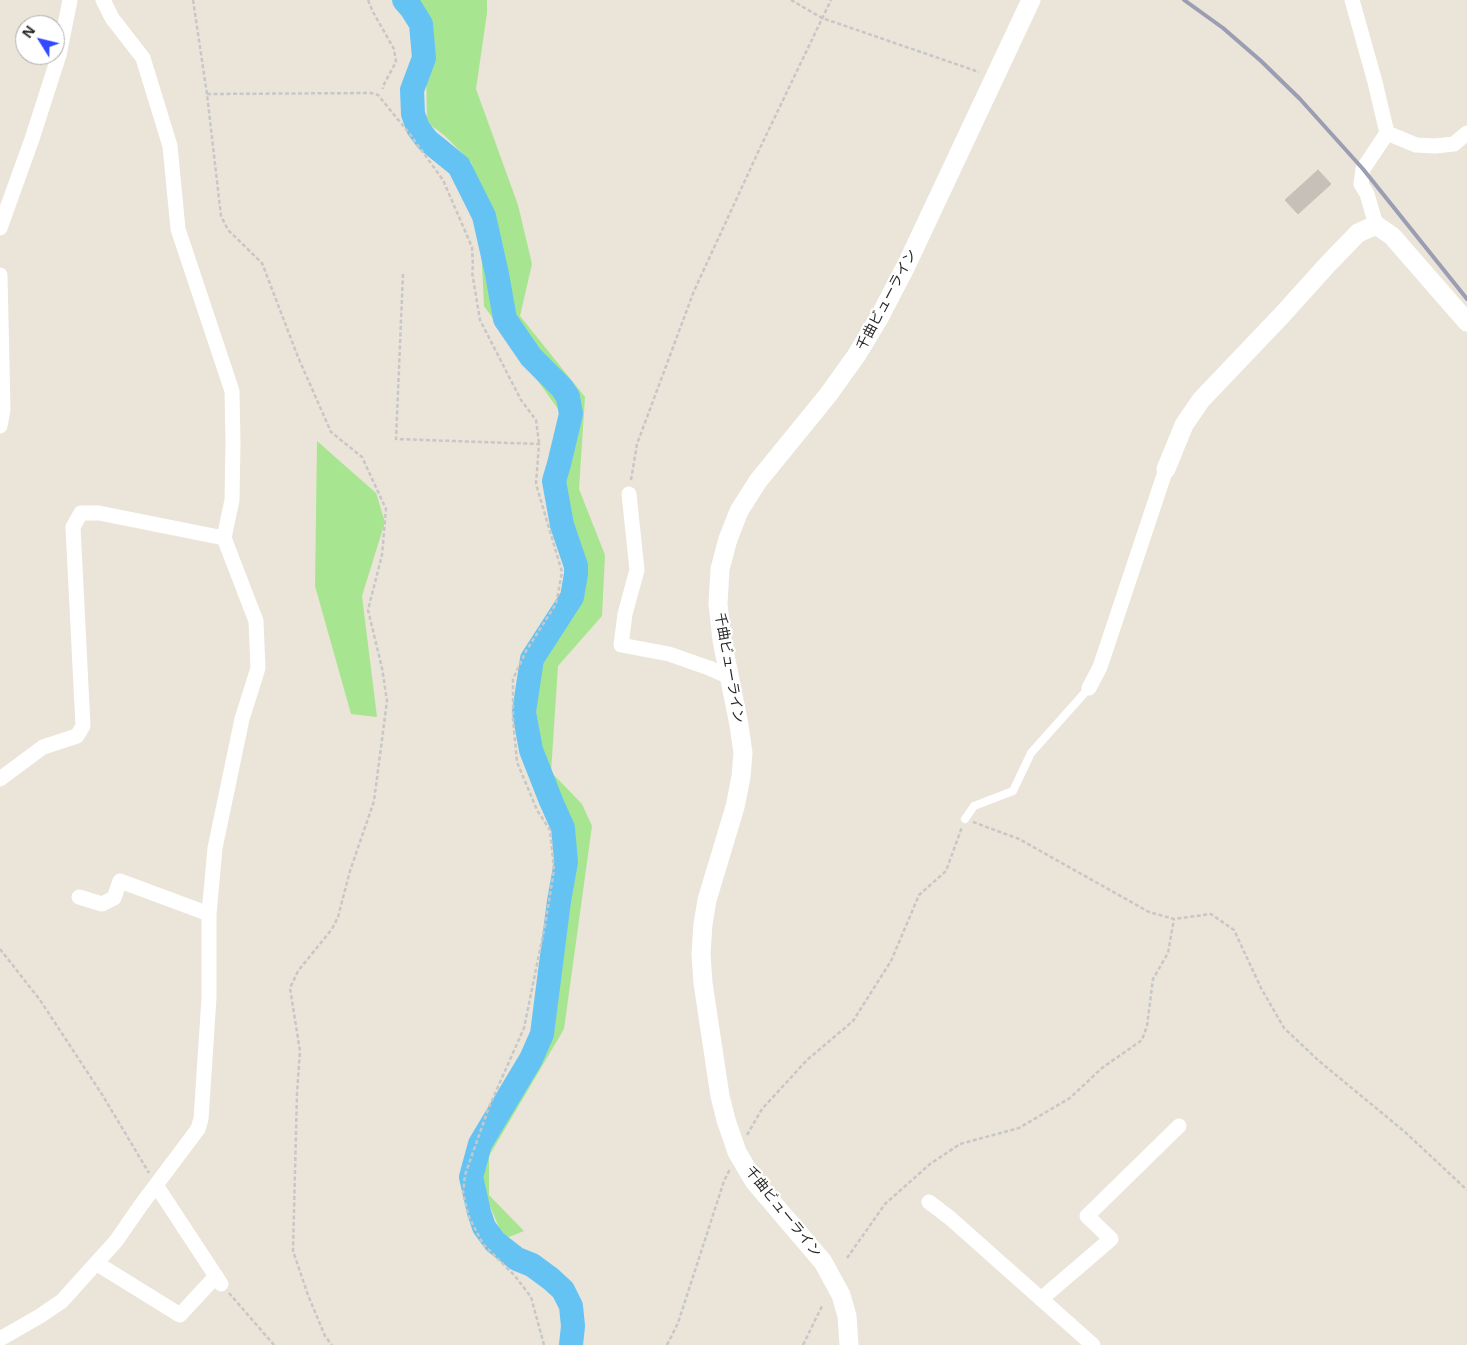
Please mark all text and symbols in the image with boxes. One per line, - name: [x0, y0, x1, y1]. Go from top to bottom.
- north arrow: [15, 15, 65, 65]
- text: N: [17, 21, 39, 42]
- street label: 千曲ビューライン: [853, 247, 921, 353]
- street label: 千曲ビューライン: [711, 611, 747, 725]
- street label: 千曲ビューライン: [741, 1163, 825, 1261]

